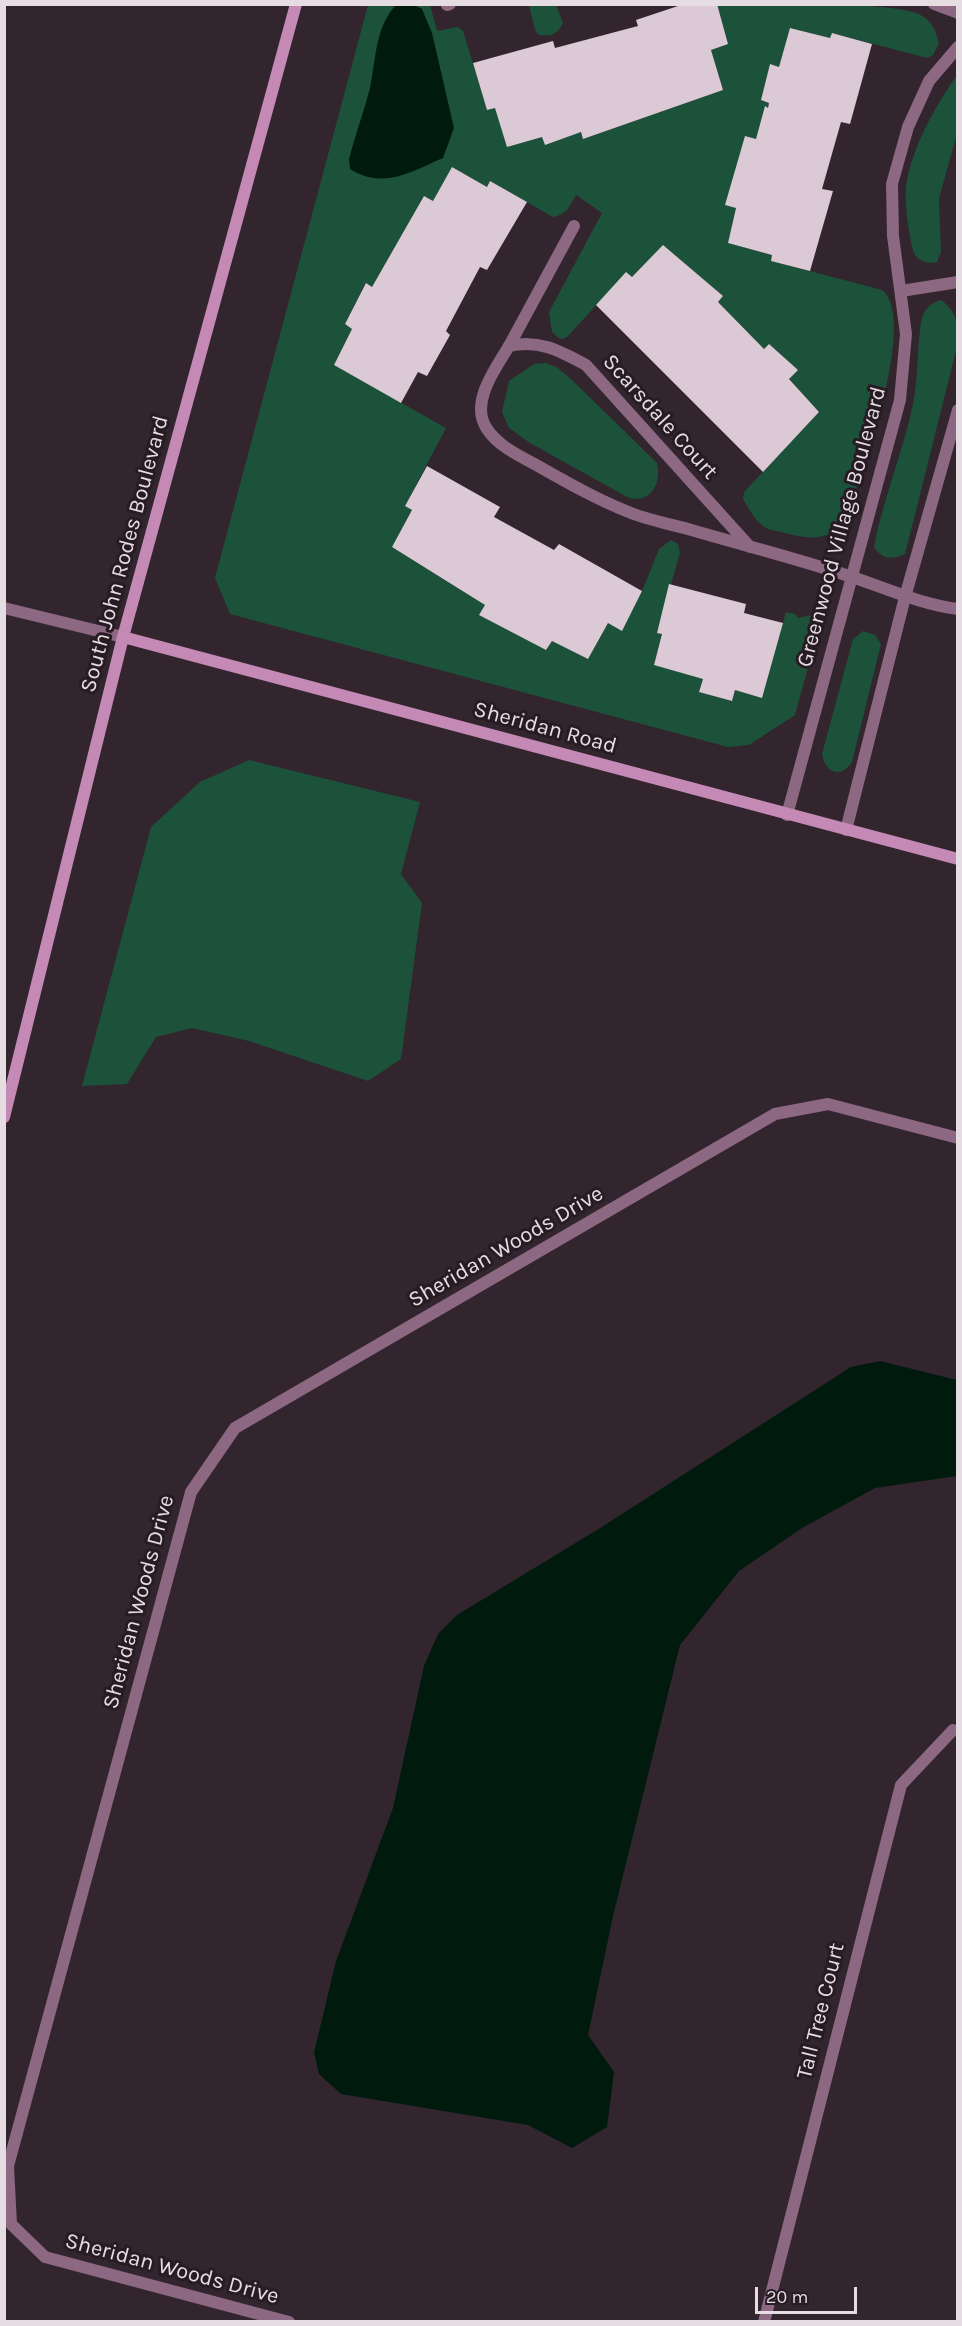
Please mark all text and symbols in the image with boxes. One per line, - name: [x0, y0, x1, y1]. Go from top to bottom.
- street label: Scarsdale Court: [597, 349, 723, 485]
- street label: Greenwood Village Boulevard: [792, 384, 892, 670]
- street label: South John Rodes Boulevard: [75, 413, 175, 695]
- street label: Sheridan Road: [471, 696, 619, 760]
- street label: Sheridan Woods Drive: [404, 1181, 608, 1313]
- street label: Sheridan Woods Drive: [98, 1492, 180, 1712]
- street label: Tall Tree Court: [791, 1940, 851, 2082]
- street label: Sheridan Woods Drive: [62, 2228, 282, 2310]
- scale bar: [758, 2275, 860, 2313]
- text: 20 m: [766, 2286, 808, 2308]

